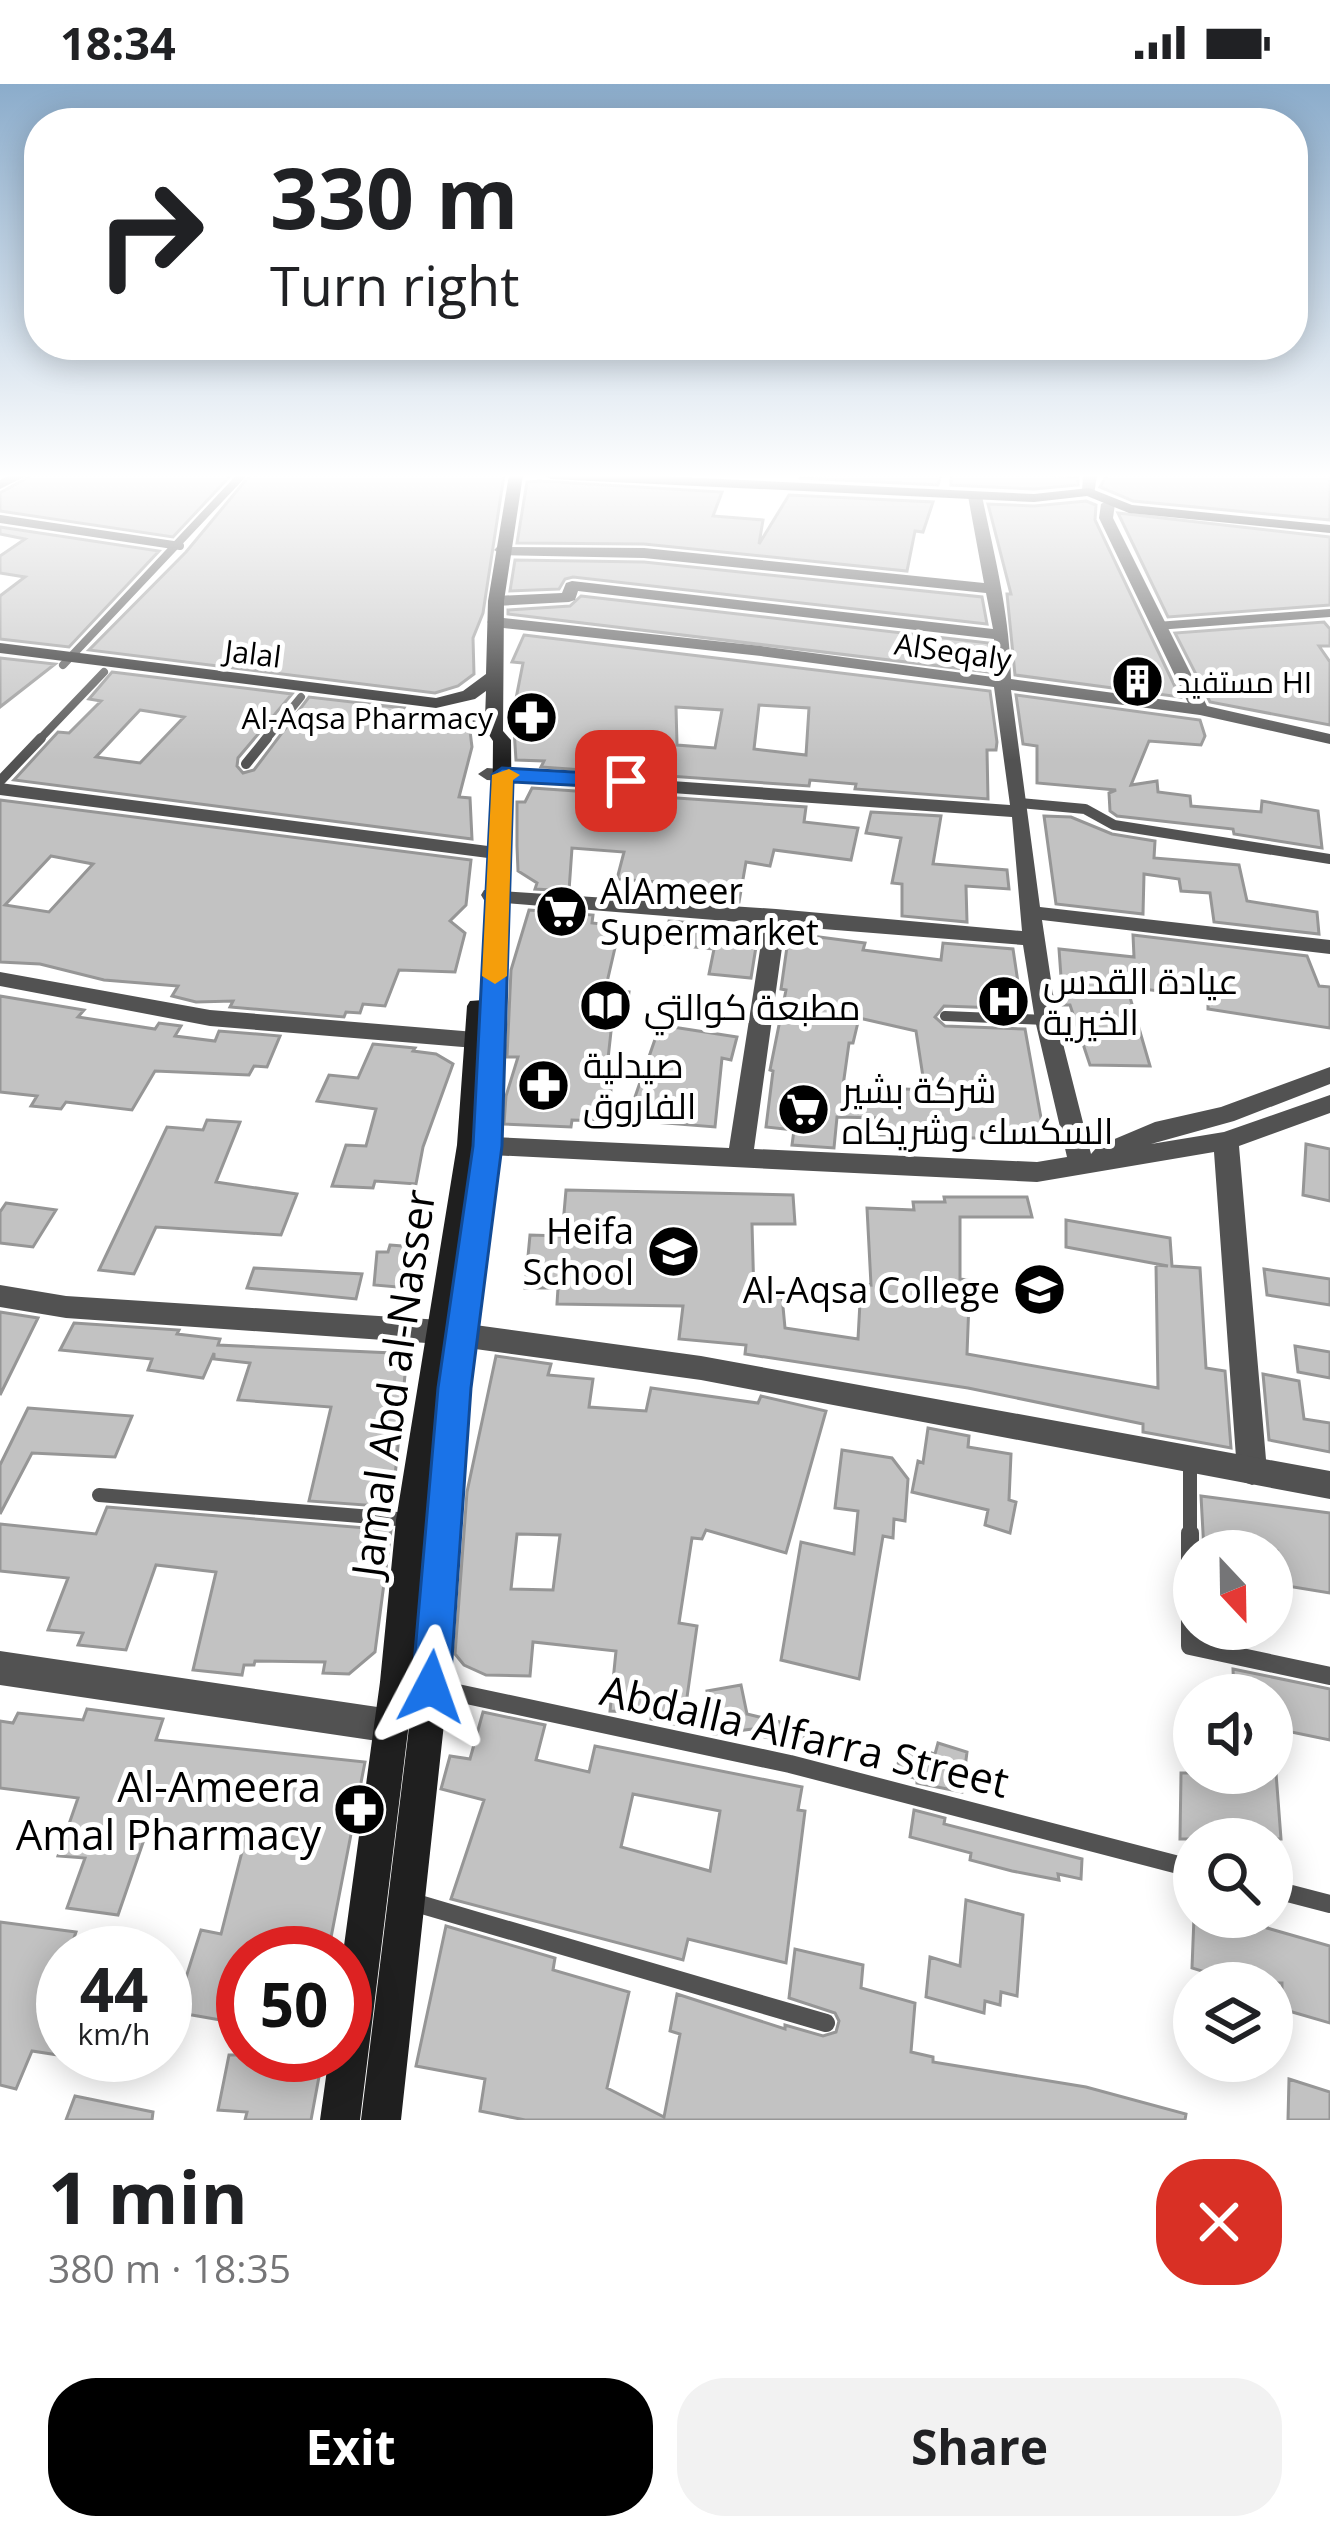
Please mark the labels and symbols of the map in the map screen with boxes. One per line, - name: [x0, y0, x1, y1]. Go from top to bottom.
- street label: AlSeqaly: [892, 623, 1015, 680]
- street label: Jalal: [219, 629, 284, 677]
- building icon: مستفيد HI: [1109, 653, 1165, 709]
- place label: مستفيد HI: [1176, 661, 1312, 702]
- pharmacy icon: Al-Aqsa Pharmacy: [504, 689, 560, 745]
- place label: Al-Aqsa Pharmacy: [242, 697, 494, 738]
- pin: [575, 730, 677, 832]
- place label: AlAmeer Supermarket: [600, 866, 819, 956]
- supermarket icon: AlAmeer Supermarket: [533, 883, 589, 939]
- place label: عيادة القدس الخيرية: [1043, 956, 1239, 1046]
- hospital icon: عيادة القدس الخيرية: [976, 973, 1032, 1029]
- library icon: مطبعة كوالتي: [577, 978, 633, 1034]
- place label: مطبعة كوالتي: [644, 982, 861, 1036]
- place label: صيدلية الفاروق: [583, 1040, 696, 1130]
- pharmacy icon: صيدلية الفاروق: [516, 1057, 572, 1113]
- place label: شركة بشير السكسك وشريكاه: [840, 1065, 1113, 1155]
- supermarket icon: شركة بشير السكسك وشريكاه: [775, 1082, 831, 1138]
- street label: Jamal Abd al-Nasser: [336, 1186, 447, 1584]
- place label: Heifa School: [523, 1206, 634, 1296]
- school or university icon: Heifa School: [645, 1223, 701, 1279]
- school or university icon: Al-Aqsa College: [1011, 1261, 1067, 1317]
- place label: Al-Aqsa College: [743, 1265, 1000, 1314]
- north arrow: [1173, 1530, 1293, 1650]
- position arrow: [368, 1624, 494, 1750]
- street label: Abdalla Alfarra Street: [595, 1660, 1015, 1810]
- place label: Al-Ameera Amal Pharmacy: [16, 1757, 322, 1862]
- pharmacy icon: Al-Ameera Amal Pharmacy: [332, 1781, 388, 1837]
- speed limit sign: 50: [216, 1926, 372, 2082]

